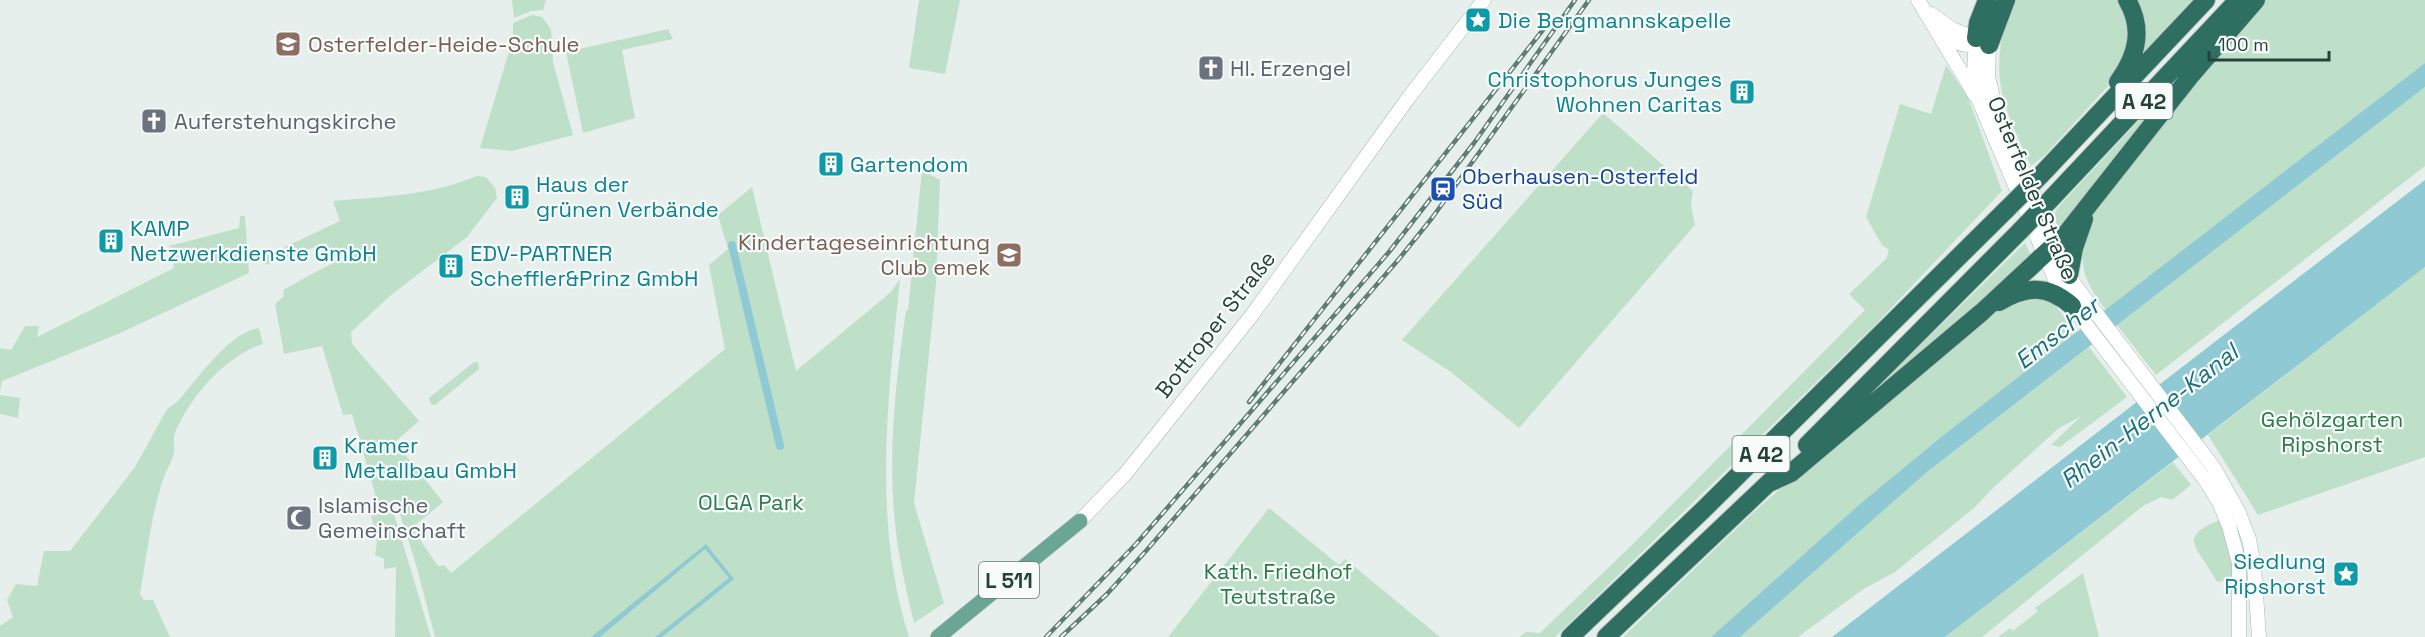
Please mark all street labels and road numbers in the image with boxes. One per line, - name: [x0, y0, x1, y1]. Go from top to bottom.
- road number: A 42: [2116, 83, 2172, 119]
- street label: Osterfelder Straße: [1982, 92, 2084, 284]
- street label: Bottroper Straße: [1149, 245, 1281, 403]
- road number: A 42: [1732, 436, 1790, 472]
- road number: L 511: [979, 562, 1039, 598]

